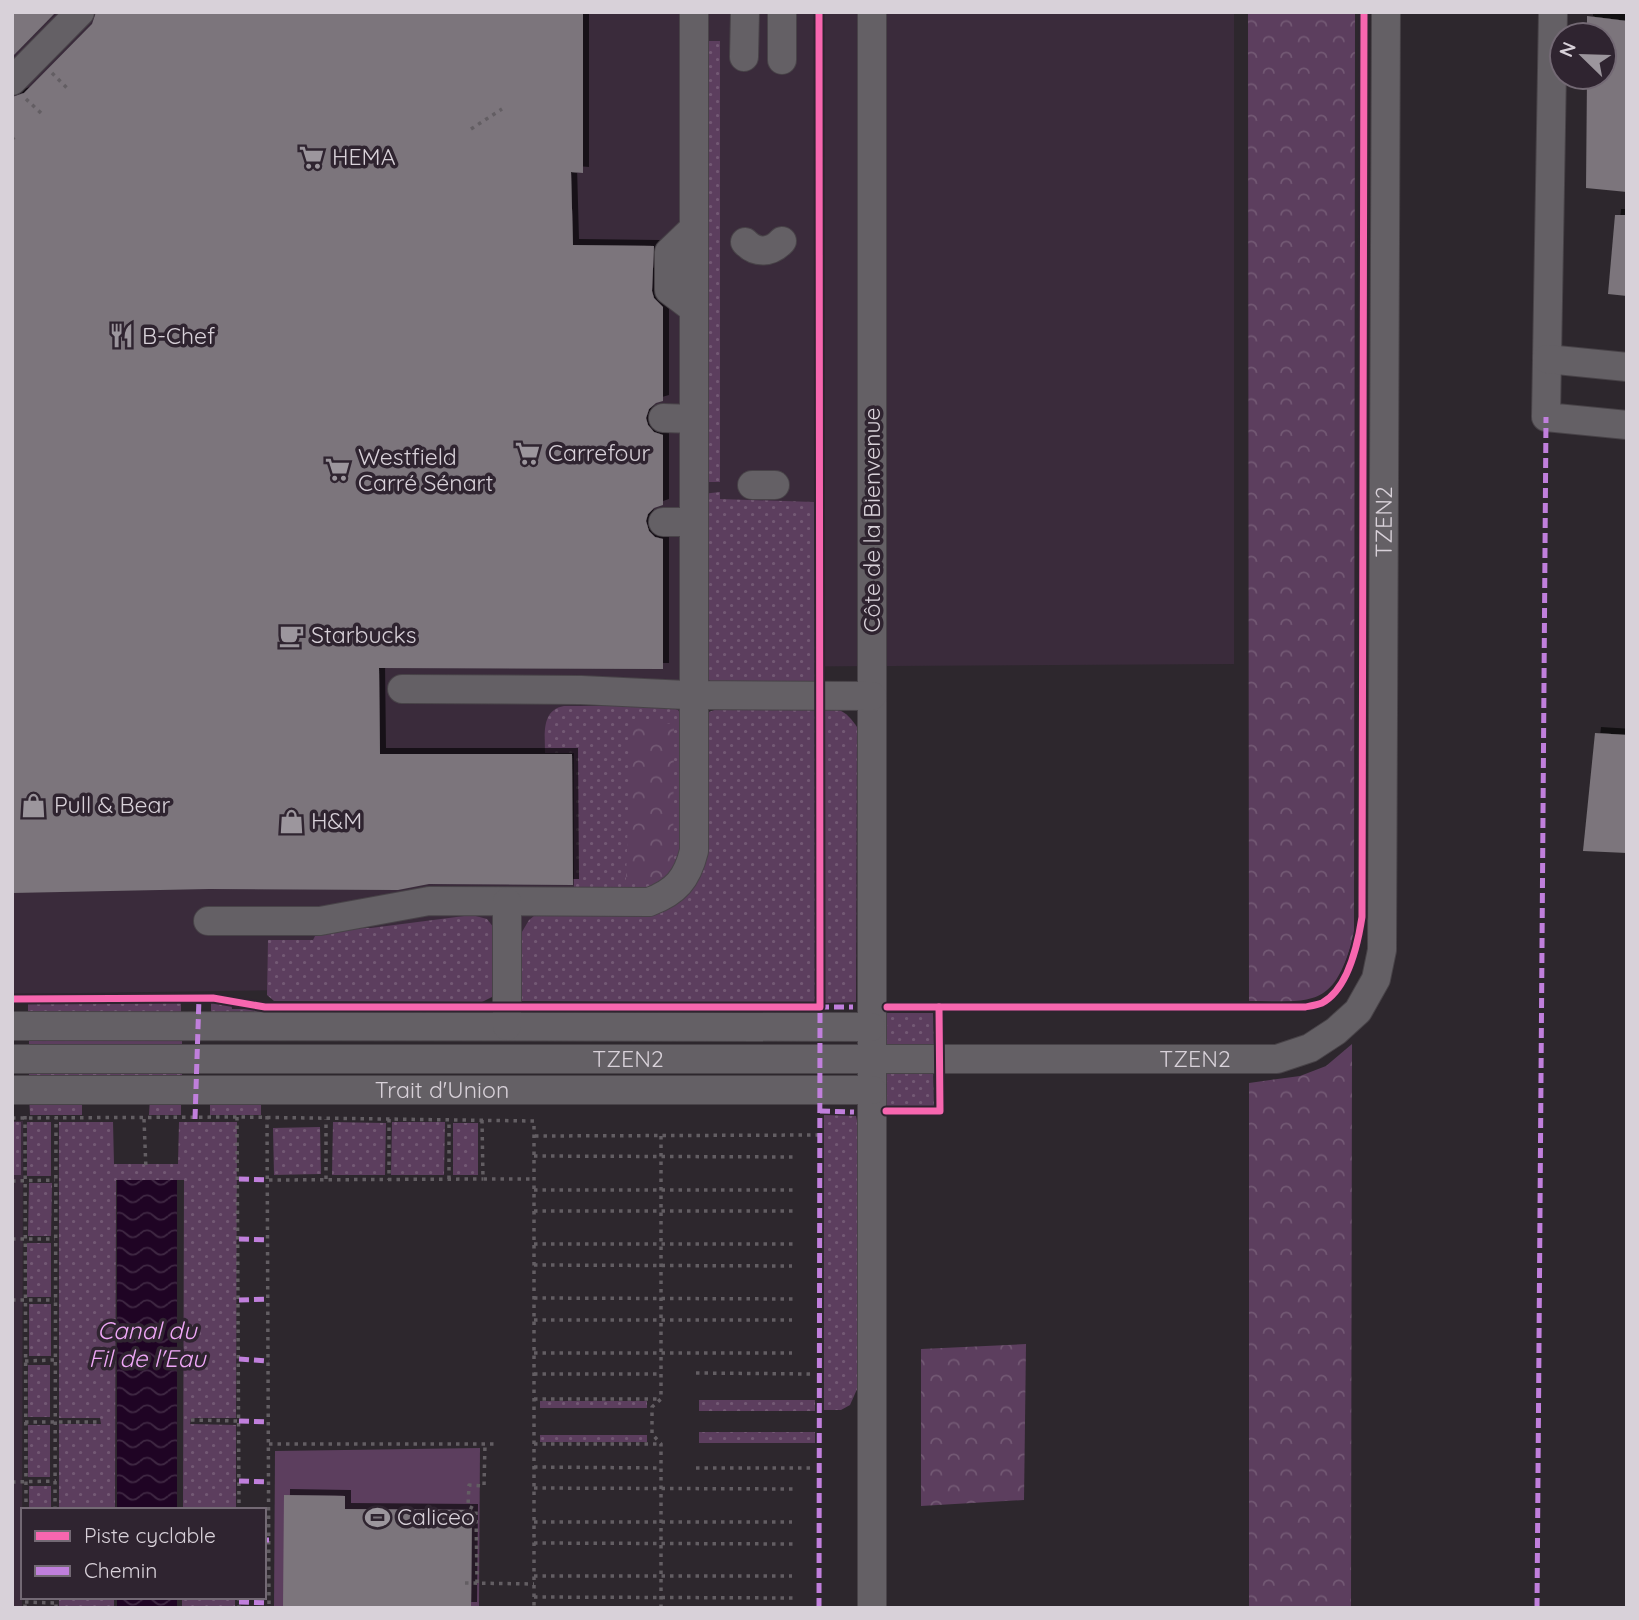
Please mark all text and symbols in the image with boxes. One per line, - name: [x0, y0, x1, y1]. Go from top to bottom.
- north arrow: [1548, 21, 1618, 91]
- text: N: [1554, 38, 1581, 60]
- place label: HEMA: [332, 142, 396, 171]
- supermarket icon: HEMA: [298, 143, 326, 171]
- place label: B-Chef: [142, 321, 215, 350]
- restaurant icon: B-Chef: [108, 322, 136, 350]
- street label: Côte de la Bienvenue: [857, 407, 886, 633]
- place label: Carrefour: [548, 438, 651, 467]
- supermarket icon: Carrefour: [514, 439, 542, 467]
- place label: Westfield Carré Sénart: [358, 442, 493, 497]
- supermarket icon: Westfield Carré Sénart: [324, 456, 352, 484]
- street label: TZEN2: [1369, 486, 1398, 558]
- place label: Starbucks: [311, 620, 416, 649]
- cafe icon: Starbucks: [277, 621, 305, 649]
- place label: Pull & Bear: [54, 790, 170, 819]
- shop icon: Pull & Bear: [20, 791, 48, 819]
- place label: H&M: [311, 806, 362, 835]
- shop icon: H&M: [277, 807, 305, 835]
- street label: TZEN2: [592, 1044, 664, 1073]
- street label: TZEN2: [1159, 1044, 1231, 1073]
- street label: Trait d'Union: [375, 1075, 509, 1104]
- water label: Canal du Fil de l'Eau: [88, 1315, 207, 1373]
- place label: Caliceo: [397, 1502, 475, 1531]
- sports icon: Caliceo: [363, 1503, 391, 1531]
- legend: [21, 1508, 266, 1599]
- text: Piste cyclable: [84, 1522, 216, 1548]
- text: Chemin: [84, 1557, 157, 1583]

